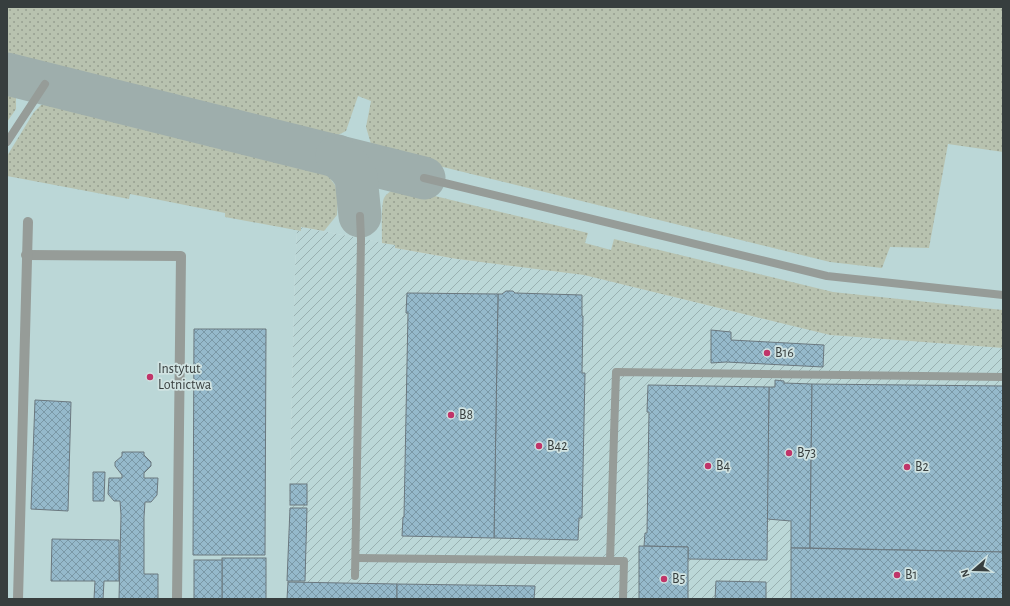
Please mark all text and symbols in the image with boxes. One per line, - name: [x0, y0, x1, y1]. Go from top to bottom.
- place label: B16: [775, 346, 794, 360]
- marker: B16: [762, 348, 772, 358]
- place label: Instytut Lotnictwa: [158, 362, 212, 392]
- marker: Instytut Lotnictwa: [145, 372, 155, 382]
- place label: B8: [459, 408, 473, 422]
- marker: B8: [446, 410, 456, 420]
- place label: B42: [547, 439, 568, 453]
- marker: B42: [534, 441, 544, 451]
- place label: B73: [797, 446, 816, 460]
- marker: B73: [784, 448, 794, 458]
- place label: B4: [716, 459, 731, 473]
- place label: B2: [915, 460, 929, 474]
- marker: B4: [703, 461, 713, 471]
- marker: B2: [902, 462, 912, 472]
- north arrow: [954, 550, 994, 590]
- place label: B1: [905, 568, 917, 582]
- text: N: [959, 568, 972, 579]
- marker: B1: [892, 570, 902, 580]
- place label: B5: [672, 572, 686, 586]
- marker: B5: [659, 574, 669, 584]

